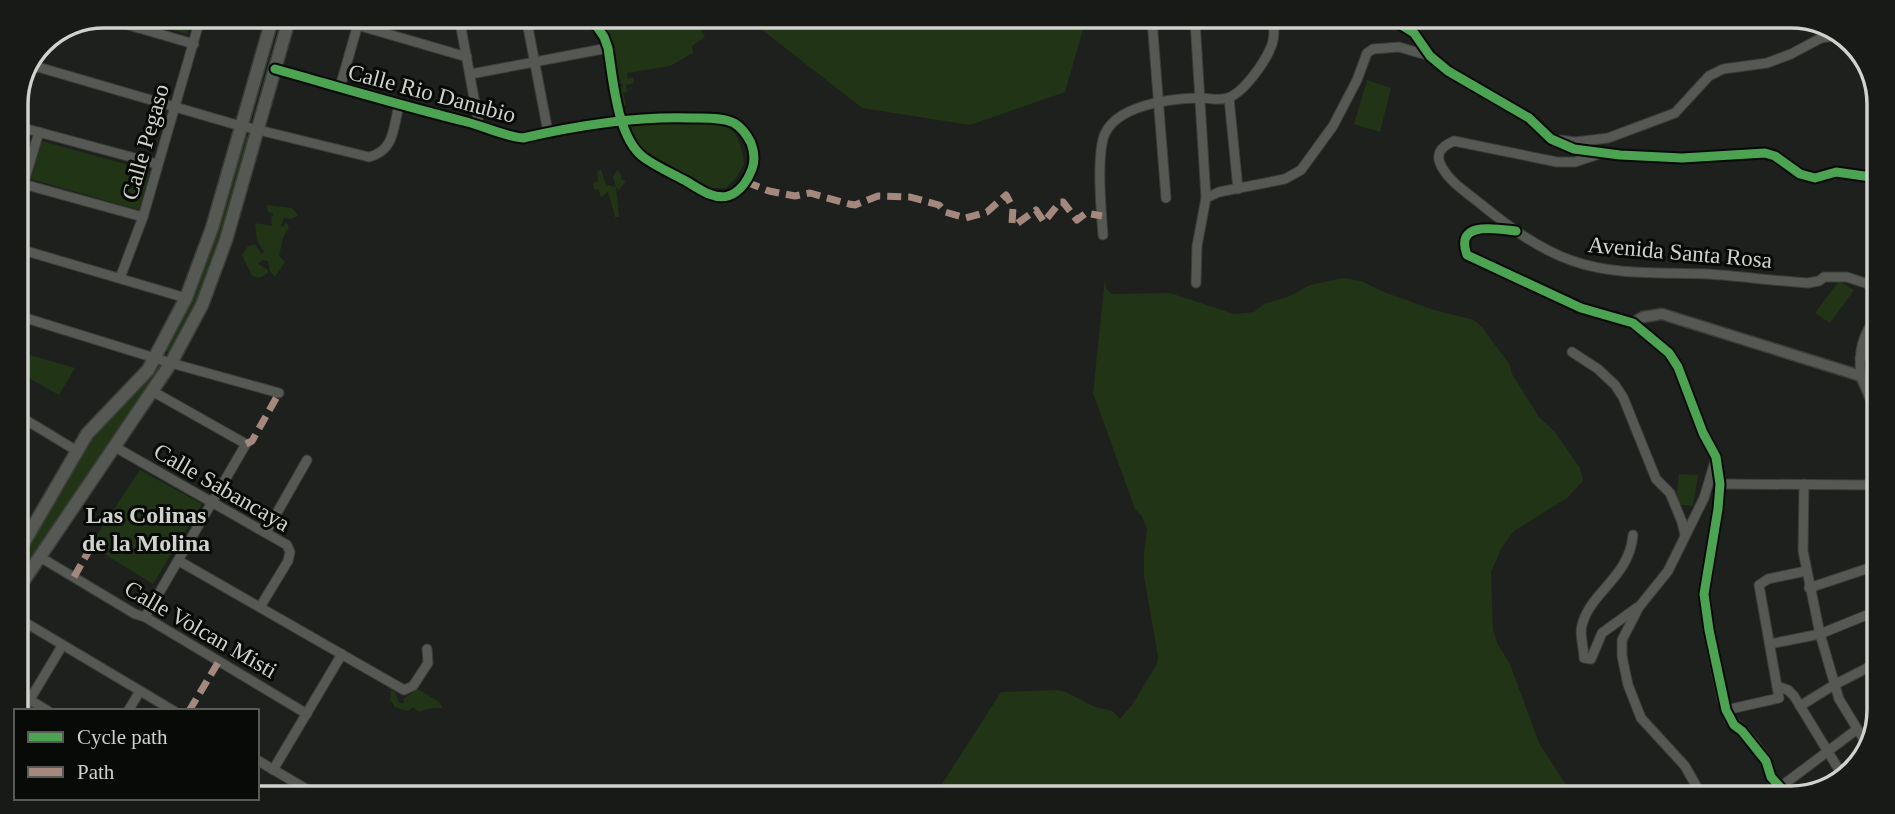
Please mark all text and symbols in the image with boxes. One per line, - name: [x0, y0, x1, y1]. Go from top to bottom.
- street label: Calle Rio Danubio: [345, 59, 518, 128]
- street label: Calle Pegaso: [117, 81, 174, 203]
- street label: Avenida Santa Rosa: [1587, 232, 1773, 273]
- street label: Calle Sabancaya: [149, 438, 294, 536]
- district label: Las Colinas de la Molina: [82, 502, 210, 556]
- street label: Calle Volcan Misti: [120, 576, 281, 683]
- legend: [14, 709, 259, 800]
- text: Cycle path: [77, 725, 168, 749]
- text: Path: [77, 760, 115, 784]

